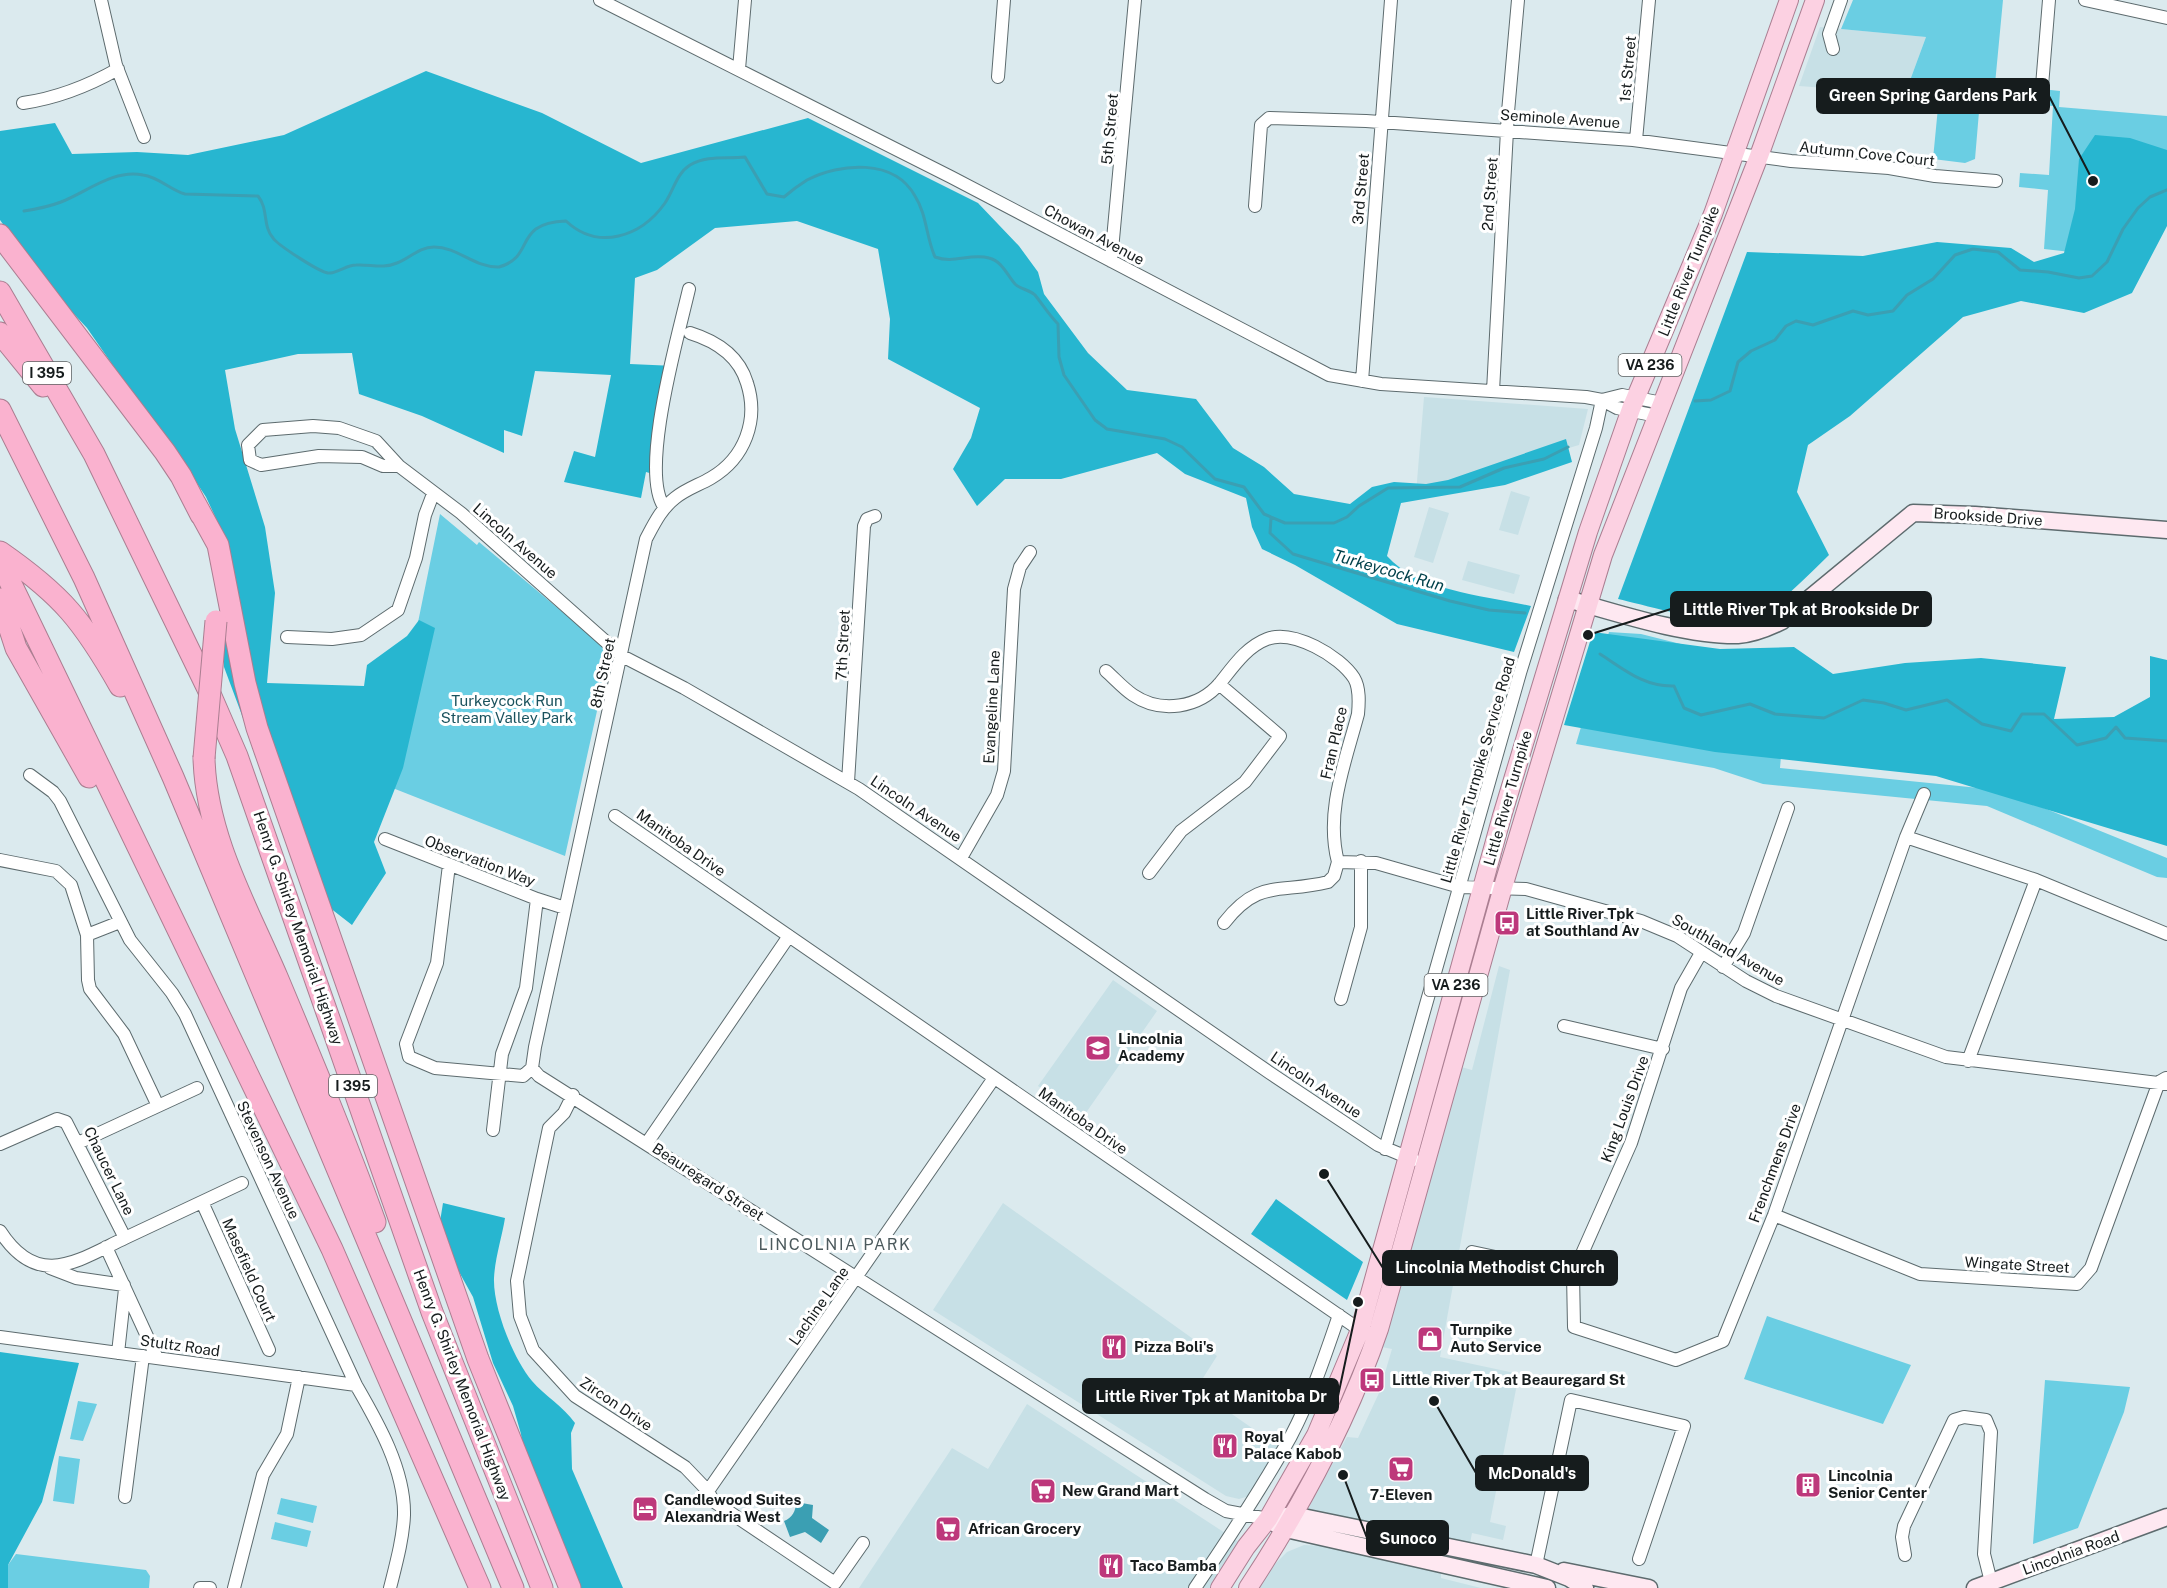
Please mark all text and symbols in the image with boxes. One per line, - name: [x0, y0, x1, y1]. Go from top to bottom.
- street label: 1st Street: [1616, 35, 1639, 103]
- callout: Green Spring Gardens Park: [1817, 79, 2049, 113]
- text: Green Spring Gardens Park: [1829, 86, 2037, 105]
- street label: 5th Street: [1098, 92, 1121, 165]
- street label: Seminole Avenue: [1499, 106, 1621, 131]
- street label: Autumn Cove Court: [1798, 138, 1936, 169]
- street label: 3rd Street: [1349, 152, 1372, 225]
- street label: 2nd Street: [1478, 156, 1501, 231]
- street label: Chowan Avenue: [1041, 201, 1147, 268]
- street label: Little River Turnpike: [1655, 203, 1723, 339]
- road number: VA 236: [1618, 354, 1682, 376]
- road number: I 395: [23, 362, 71, 384]
- street label: Lincoln Avenue: [470, 499, 561, 582]
- street label: Brookside Drive: [1933, 504, 2043, 529]
- water label: Turkeycock Run: [1331, 546, 1447, 595]
- callout: Little River Tpk at Brookside Dr: [1671, 592, 1931, 626]
- text: Little River Tpk at Brookside Dr: [1683, 600, 1920, 619]
- street label: 7th Street: [832, 609, 853, 681]
- street label: 8th Street: [587, 636, 618, 710]
- street label: Evangeline Lane: [980, 650, 1003, 764]
- street label: Little River Turnpike Service Road: [1437, 655, 1519, 885]
- park label: Turkeycock Run Stream Valley Park: [441, 692, 573, 726]
- street label: Fran Place: [1317, 705, 1350, 781]
- street label: Little River Turnpike: [1480, 728, 1536, 868]
- street label: Lincoln Avenue: [868, 772, 965, 845]
- street label: Manitoba Drive: [634, 806, 729, 880]
- street label: Henry G. Shirley Memorial Highway: [250, 809, 347, 1047]
- street label: Observation Way: [423, 832, 538, 889]
- place label: Little River Tpk at Southland Av: [1526, 905, 1639, 939]
- bus stop icon: Little River Tpk at Southland Av: [1492, 908, 1522, 938]
- street label: Southland Avenue: [1669, 910, 1788, 989]
- road number: VA 236: [1424, 974, 1488, 996]
- place label: Lincolnia Academy: [1118, 1030, 1185, 1064]
- school or university icon: Lincolnia Academy: [1083, 1033, 1113, 1063]
- street label: Lincoln Avenue: [1268, 1048, 1365, 1121]
- street label: King Louis Drive: [1597, 1053, 1652, 1164]
- road number: I 395: [329, 1075, 377, 1097]
- street label: Manitoba Drive: [1036, 1084, 1131, 1158]
- street label: Stevenson Avenue: [234, 1098, 303, 1221]
- street label: Frenchmens Drive: [1745, 1101, 1804, 1225]
- street label: Chaucer Lane: [81, 1124, 138, 1218]
- street label: Beauregard Street: [649, 1139, 767, 1224]
- street label: Masefield Court: [219, 1216, 280, 1324]
- district label: LINCOLNIA PARK: [759, 1235, 912, 1254]
- callout: Lincolnia Methodist Church: [1383, 1251, 1617, 1285]
- street label: Wingate Street: [1964, 1253, 2070, 1276]
- text: Lincolnia Methodist Church: [1395, 1258, 1605, 1277]
- street label: Lachine Lane: [785, 1263, 852, 1348]
- street label: Henry G. Shirley Memorial Highway: [410, 1267, 515, 1503]
- place label: Turnpike Auto Service: [1450, 1321, 1542, 1355]
- shop icon: Turnpike Auto Service: [1415, 1324, 1445, 1354]
- street label: Stultz Road: [139, 1331, 221, 1360]
- restaurant icon: Pizza Boli's: [1099, 1332, 1129, 1362]
- place label: Pizza Boli's: [1134, 1338, 1214, 1355]
- bus stop icon: Little River Tpk at Beauregard St: [1357, 1365, 1387, 1395]
- place label: Little River Tpk at Beauregard St: [1392, 1371, 1625, 1388]
- street label: Zircon Drive: [577, 1373, 656, 1434]
- callout: Little River Tpk at Manitoba Dr: [1083, 1379, 1338, 1413]
- text: Little River Tpk at Manitoba Dr: [1095, 1387, 1327, 1406]
- place label: Royal Palace Kabob: [1244, 1428, 1342, 1462]
- restaurant icon: Royal Palace Kabob: [1210, 1431, 1240, 1461]
- supermarket icon: 7-Eleven: [1386, 1454, 1416, 1484]
- callout: McDonald's: [1476, 1456, 1588, 1490]
- text: McDonald's: [1488, 1464, 1576, 1483]
- place label: Lincolnia Senior Center: [1828, 1467, 1927, 1501]
- building icon: Lincolnia Senior Center: [1793, 1470, 1823, 1500]
- supermarket icon: New Grand Mart: [1028, 1476, 1058, 1506]
- place label: New Grand Mart: [1062, 1482, 1179, 1499]
- place label: 7-Eleven: [1370, 1486, 1432, 1503]
- place label: Candlewood Suites Alexandria West: [664, 1491, 801, 1525]
- hotel icon: Candlewood Suites Alexandria West: [630, 1494, 660, 1524]
- supermarket icon: African Grocery: [933, 1514, 963, 1544]
- place label: African Grocery: [968, 1520, 1082, 1537]
- callout: Sunoco: [1367, 1521, 1448, 1555]
- street label: Lincolnia Road: [2020, 1527, 2122, 1578]
- text: Sunoco: [1379, 1529, 1437, 1548]
- restaurant icon: Taco Bamba: [1096, 1551, 1126, 1581]
- place label: Taco Bamba: [1130, 1557, 1217, 1574]

